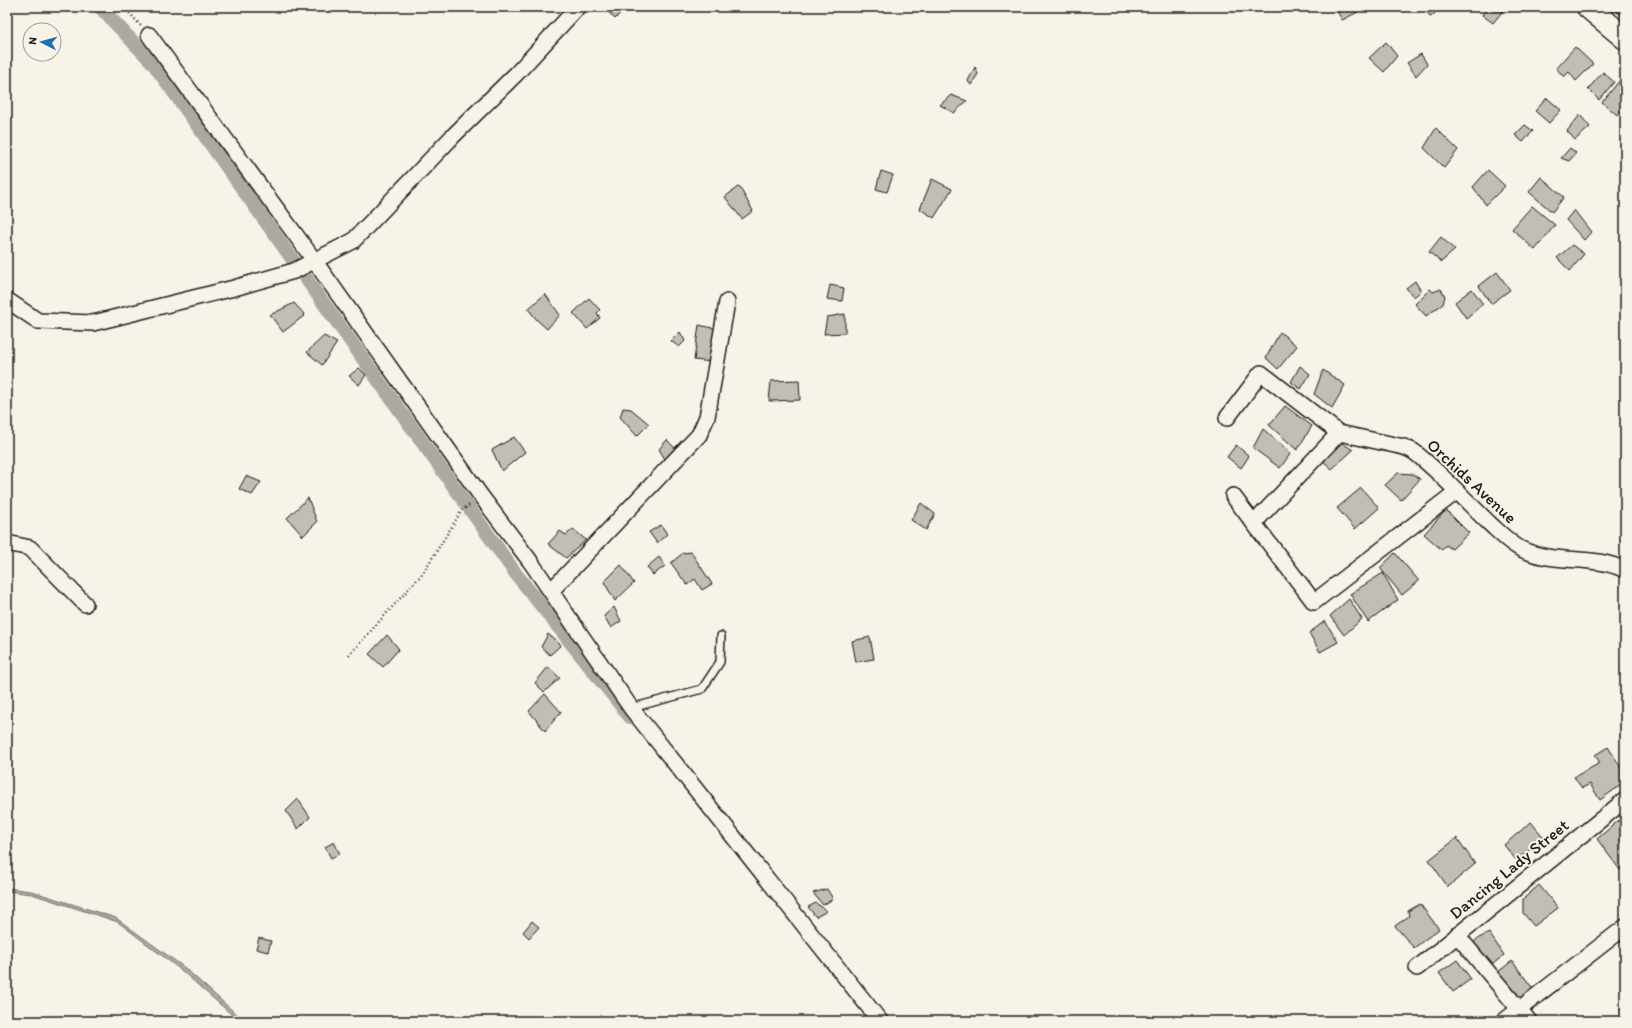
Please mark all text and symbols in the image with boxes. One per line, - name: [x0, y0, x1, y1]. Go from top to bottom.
- north arrow: [22, 22, 62, 62]
- text: N: [26, 37, 39, 45]
- street label: Orchids Avenue: [1423, 434, 1521, 528]
- street label: Dancing Lady Street: [1445, 815, 1573, 923]

